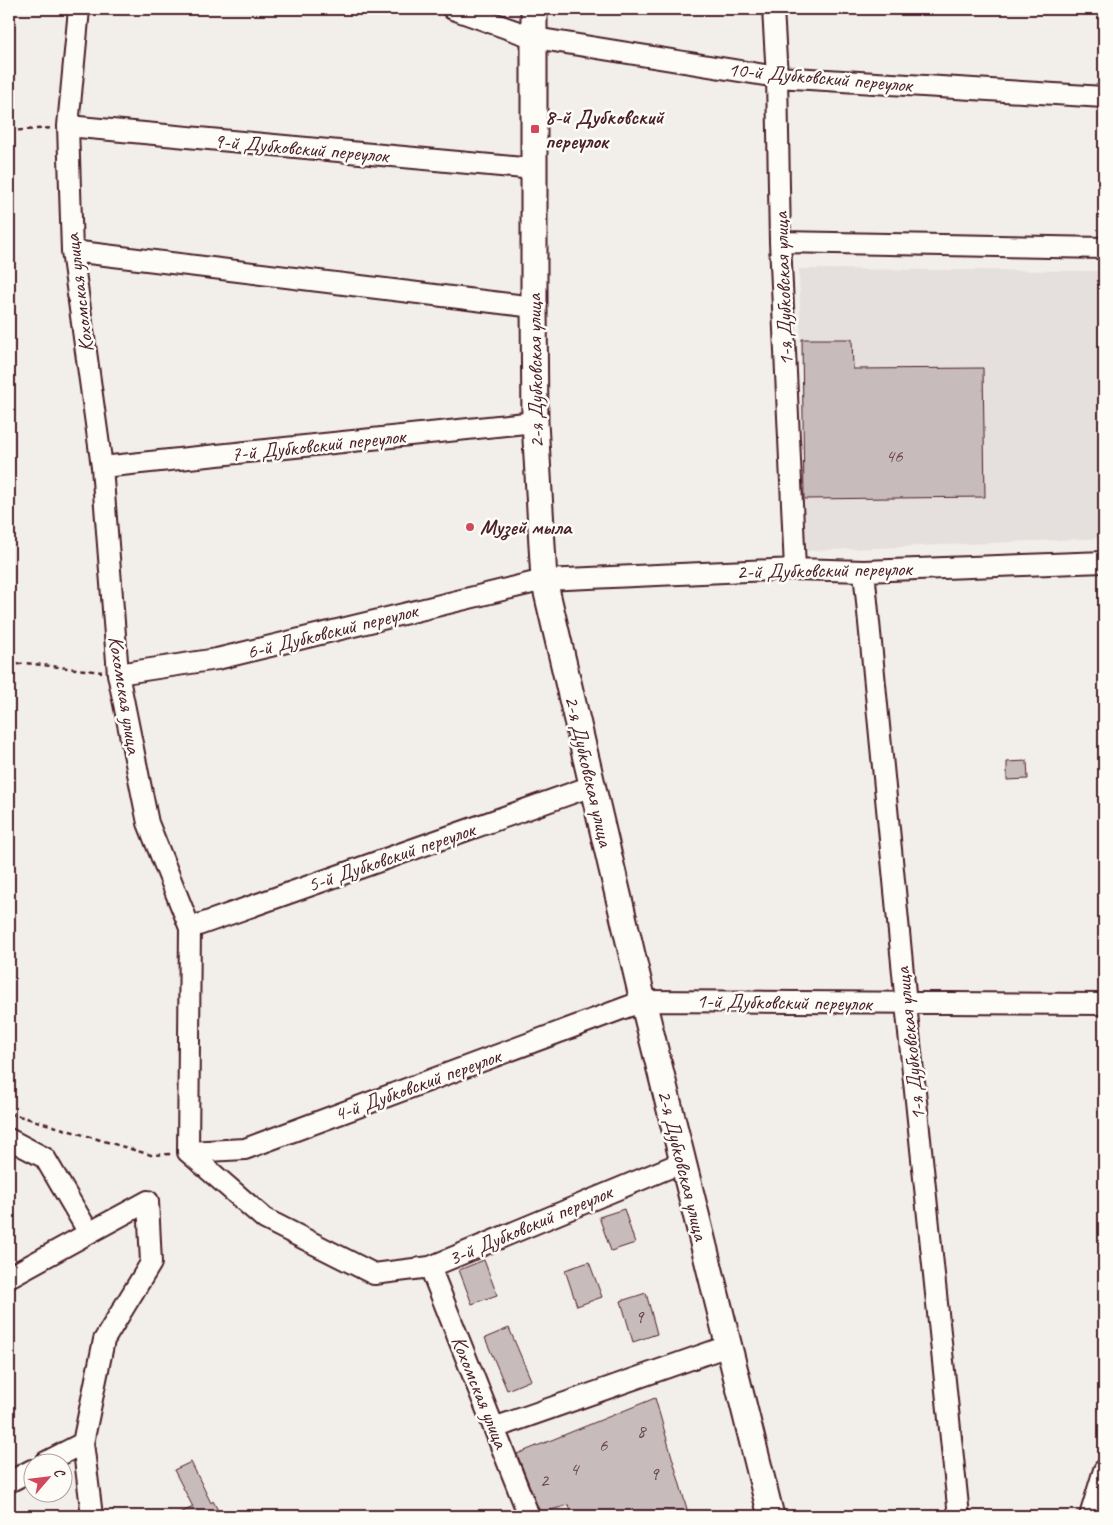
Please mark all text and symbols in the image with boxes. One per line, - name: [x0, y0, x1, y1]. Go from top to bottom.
- street label: 10-й Дубковский переулок: [727, 56, 915, 98]
- place label: 8-й Дубковский переулок: [545, 104, 666, 154]
- marker: 8-й Дубковский переулок: [529, 123, 541, 135]
- street label: 9-й Дубковский переулок: [213, 127, 392, 169]
- street label: 1-я Дубковская улица: [767, 210, 799, 366]
- street label: Кохомская улица: [59, 231, 99, 354]
- street label: 2-я Дубковская улица: [521, 292, 549, 448]
- street label: 7-й Дубковский переулок: [230, 423, 409, 467]
- house number: 46: [885, 444, 904, 468]
- place label: Музей мыла: [480, 514, 573, 541]
- marker: Музей мыла: [464, 521, 476, 533]
- street label: 2-й Дубковский переулок: [736, 555, 914, 585]
- street label: 6-й Дубковский переулок: [244, 597, 422, 665]
- street label: Кохомская улица: [103, 634, 147, 758]
- street label: 2-я Дубковская улица: [559, 693, 619, 851]
- street label: 5-й Дубковский переулок: [304, 815, 480, 898]
- street label: 1-я Дубковская улица: [889, 964, 931, 1122]
- street label: 1-й Дубковский переулок: [696, 987, 874, 1017]
- street label: 4-й Дубковский переулок: [330, 1042, 506, 1127]
- street label: 2-я Дубковская улица: [652, 1087, 715, 1244]
- street label: 3-й Дубковский переулок: [444, 1178, 618, 1271]
- house number: 9: [635, 1305, 645, 1329]
- street label: Кохомская улица: [446, 1332, 515, 1454]
- house number: 8: [637, 1419, 648, 1443]
- house number: 6: [599, 1433, 609, 1457]
- north arrow: [22, 1452, 72, 1502]
- house number: 4: [570, 1457, 581, 1481]
- house number: 9: [650, 1462, 660, 1486]
- text: С: [50, 1465, 69, 1481]
- house number: 2: [540, 1468, 550, 1492]

